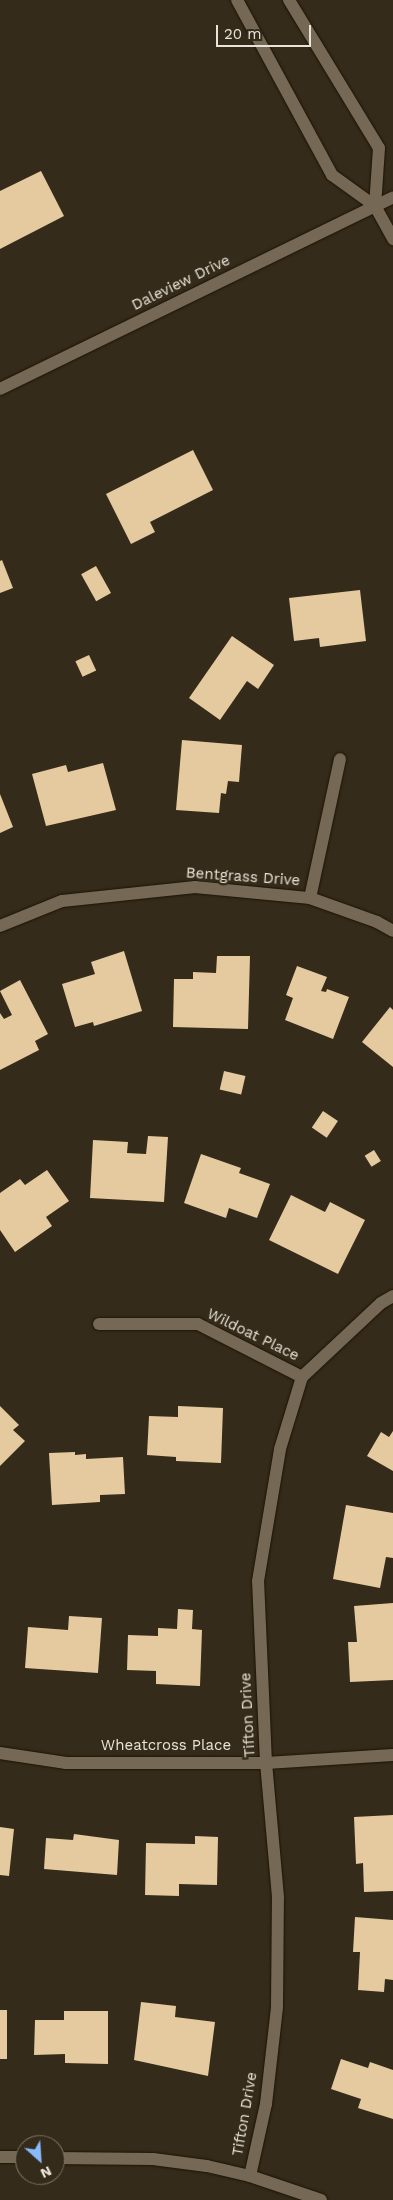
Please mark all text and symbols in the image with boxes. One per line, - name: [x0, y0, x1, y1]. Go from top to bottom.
- scale bar: [218, 15, 313, 47]
- text: 20 m: [224, 25, 262, 43]
- street label: Daleview Drive: [129, 251, 233, 315]
- street label: Bentgrass Drive: [185, 864, 301, 890]
- street label: Wildoat Place: [204, 1305, 302, 1365]
- street label: Tifton Drive: [237, 1672, 259, 1758]
- street label: Wheatcross Place: [101, 1737, 231, 1755]
- street label: Tifton Drive: [229, 2071, 261, 2157]
- north arrow: [15, 2135, 65, 2185]
- text: N: [38, 2163, 54, 2182]

